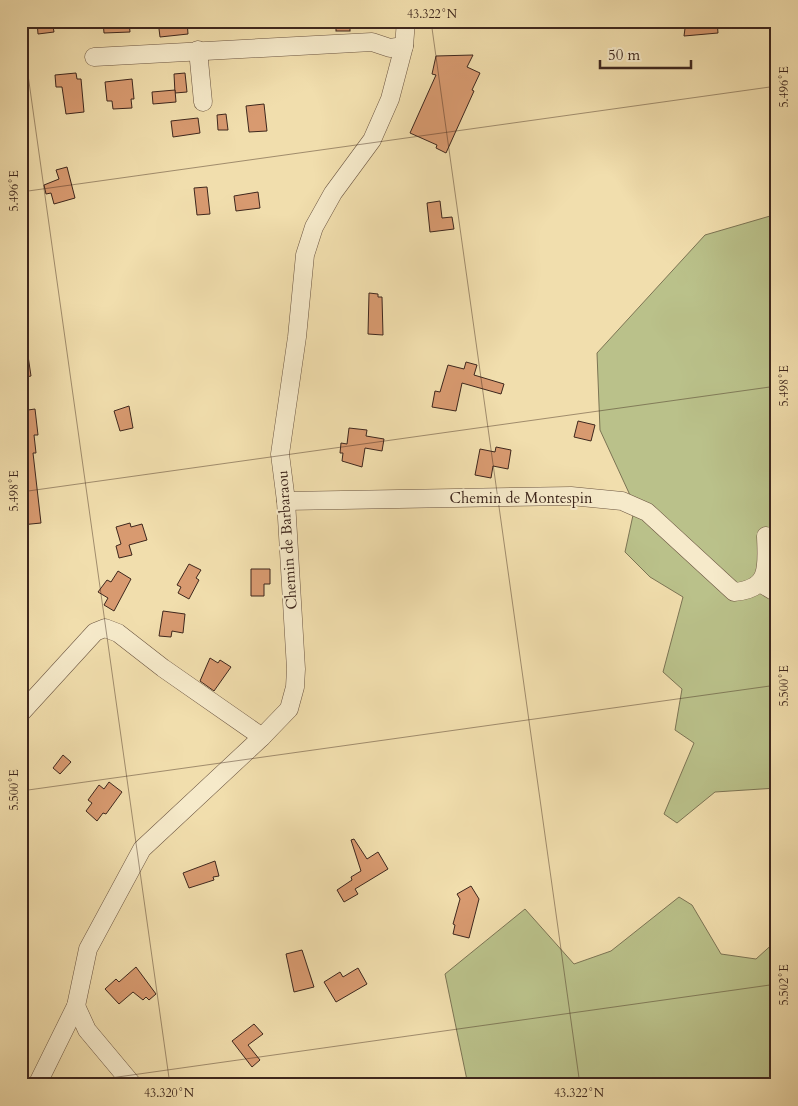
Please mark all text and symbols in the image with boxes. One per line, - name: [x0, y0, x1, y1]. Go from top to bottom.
- text: 43.322°N: [407, 6, 458, 22]
- scale bar: [600, 38, 692, 70]
- text: 50 m: [608, 45, 640, 65]
- text: 5.496°E: [776, 66, 792, 108]
- text: 5.496°E: [6, 170, 22, 212]
- text: 5.498°E: [776, 365, 792, 407]
- text: 5.498°E: [6, 470, 22, 512]
- street label: Chemin de Barbaraou: [272, 470, 302, 610]
- street label: Chemin de Montespin: [450, 488, 593, 508]
- text: 5.500°E: [776, 665, 792, 707]
- text: 5.500°E: [6, 769, 22, 811]
- text: 5.502°E: [776, 964, 792, 1006]
- text: 43.320°N: [144, 1085, 195, 1101]
- text: 43.322°N: [554, 1085, 605, 1101]

